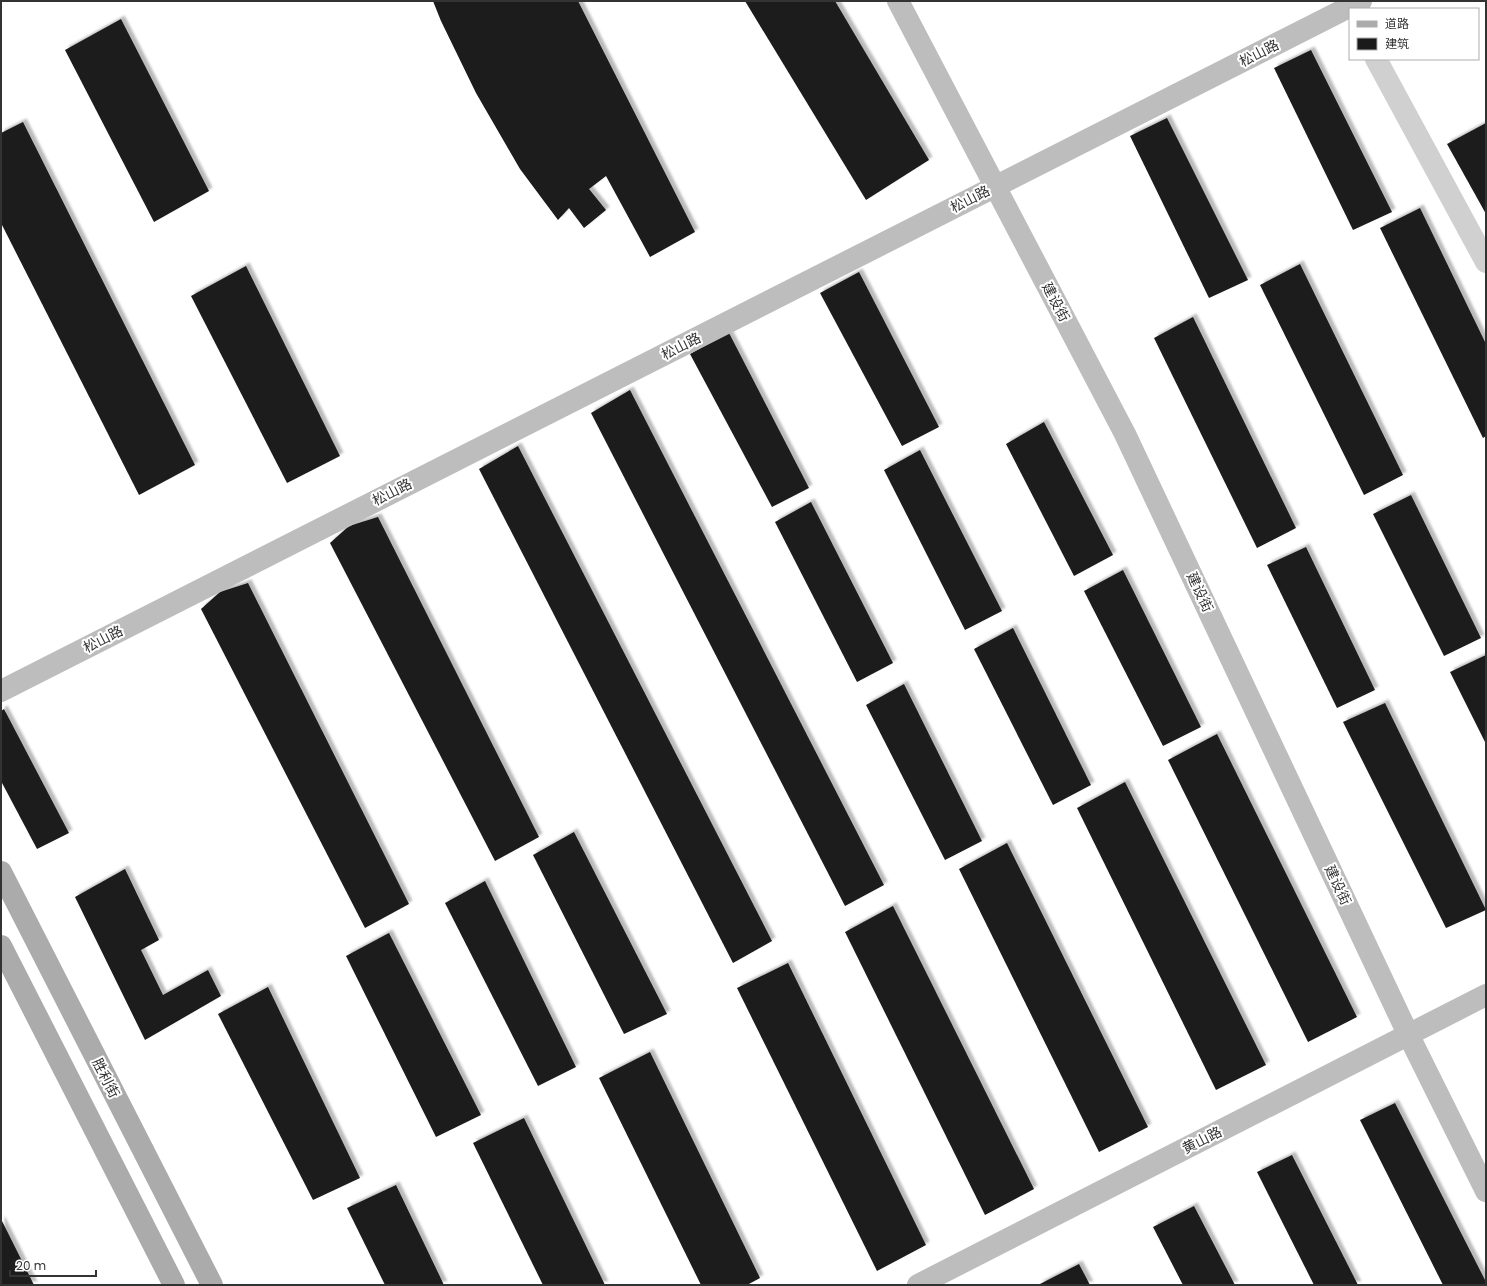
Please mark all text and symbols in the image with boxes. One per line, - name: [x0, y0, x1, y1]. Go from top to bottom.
- legend: [1349, 8, 1479, 60]
- text: 道路: [1385, 15, 1409, 32]
- street label: 松山路: [1236, 35, 1282, 71]
- text: 建筑: [1385, 35, 1409, 52]
- street label: 松山路: [947, 181, 993, 217]
- street label: 建设街: [1037, 279, 1075, 325]
- street label: 松山路: [658, 328, 704, 364]
- street label: 松山路: [369, 474, 415, 510]
- street label: 建设街: [1182, 569, 1218, 615]
- street label: 松山路: [80, 621, 126, 657]
- street label: 建设街: [1320, 862, 1356, 908]
- street label: 胜利街: [88, 1055, 124, 1101]
- street label: 黄山路: [1179, 1122, 1225, 1158]
- scale bar: [10, 1252, 96, 1278]
- text: 20 m: [16, 1257, 46, 1274]

